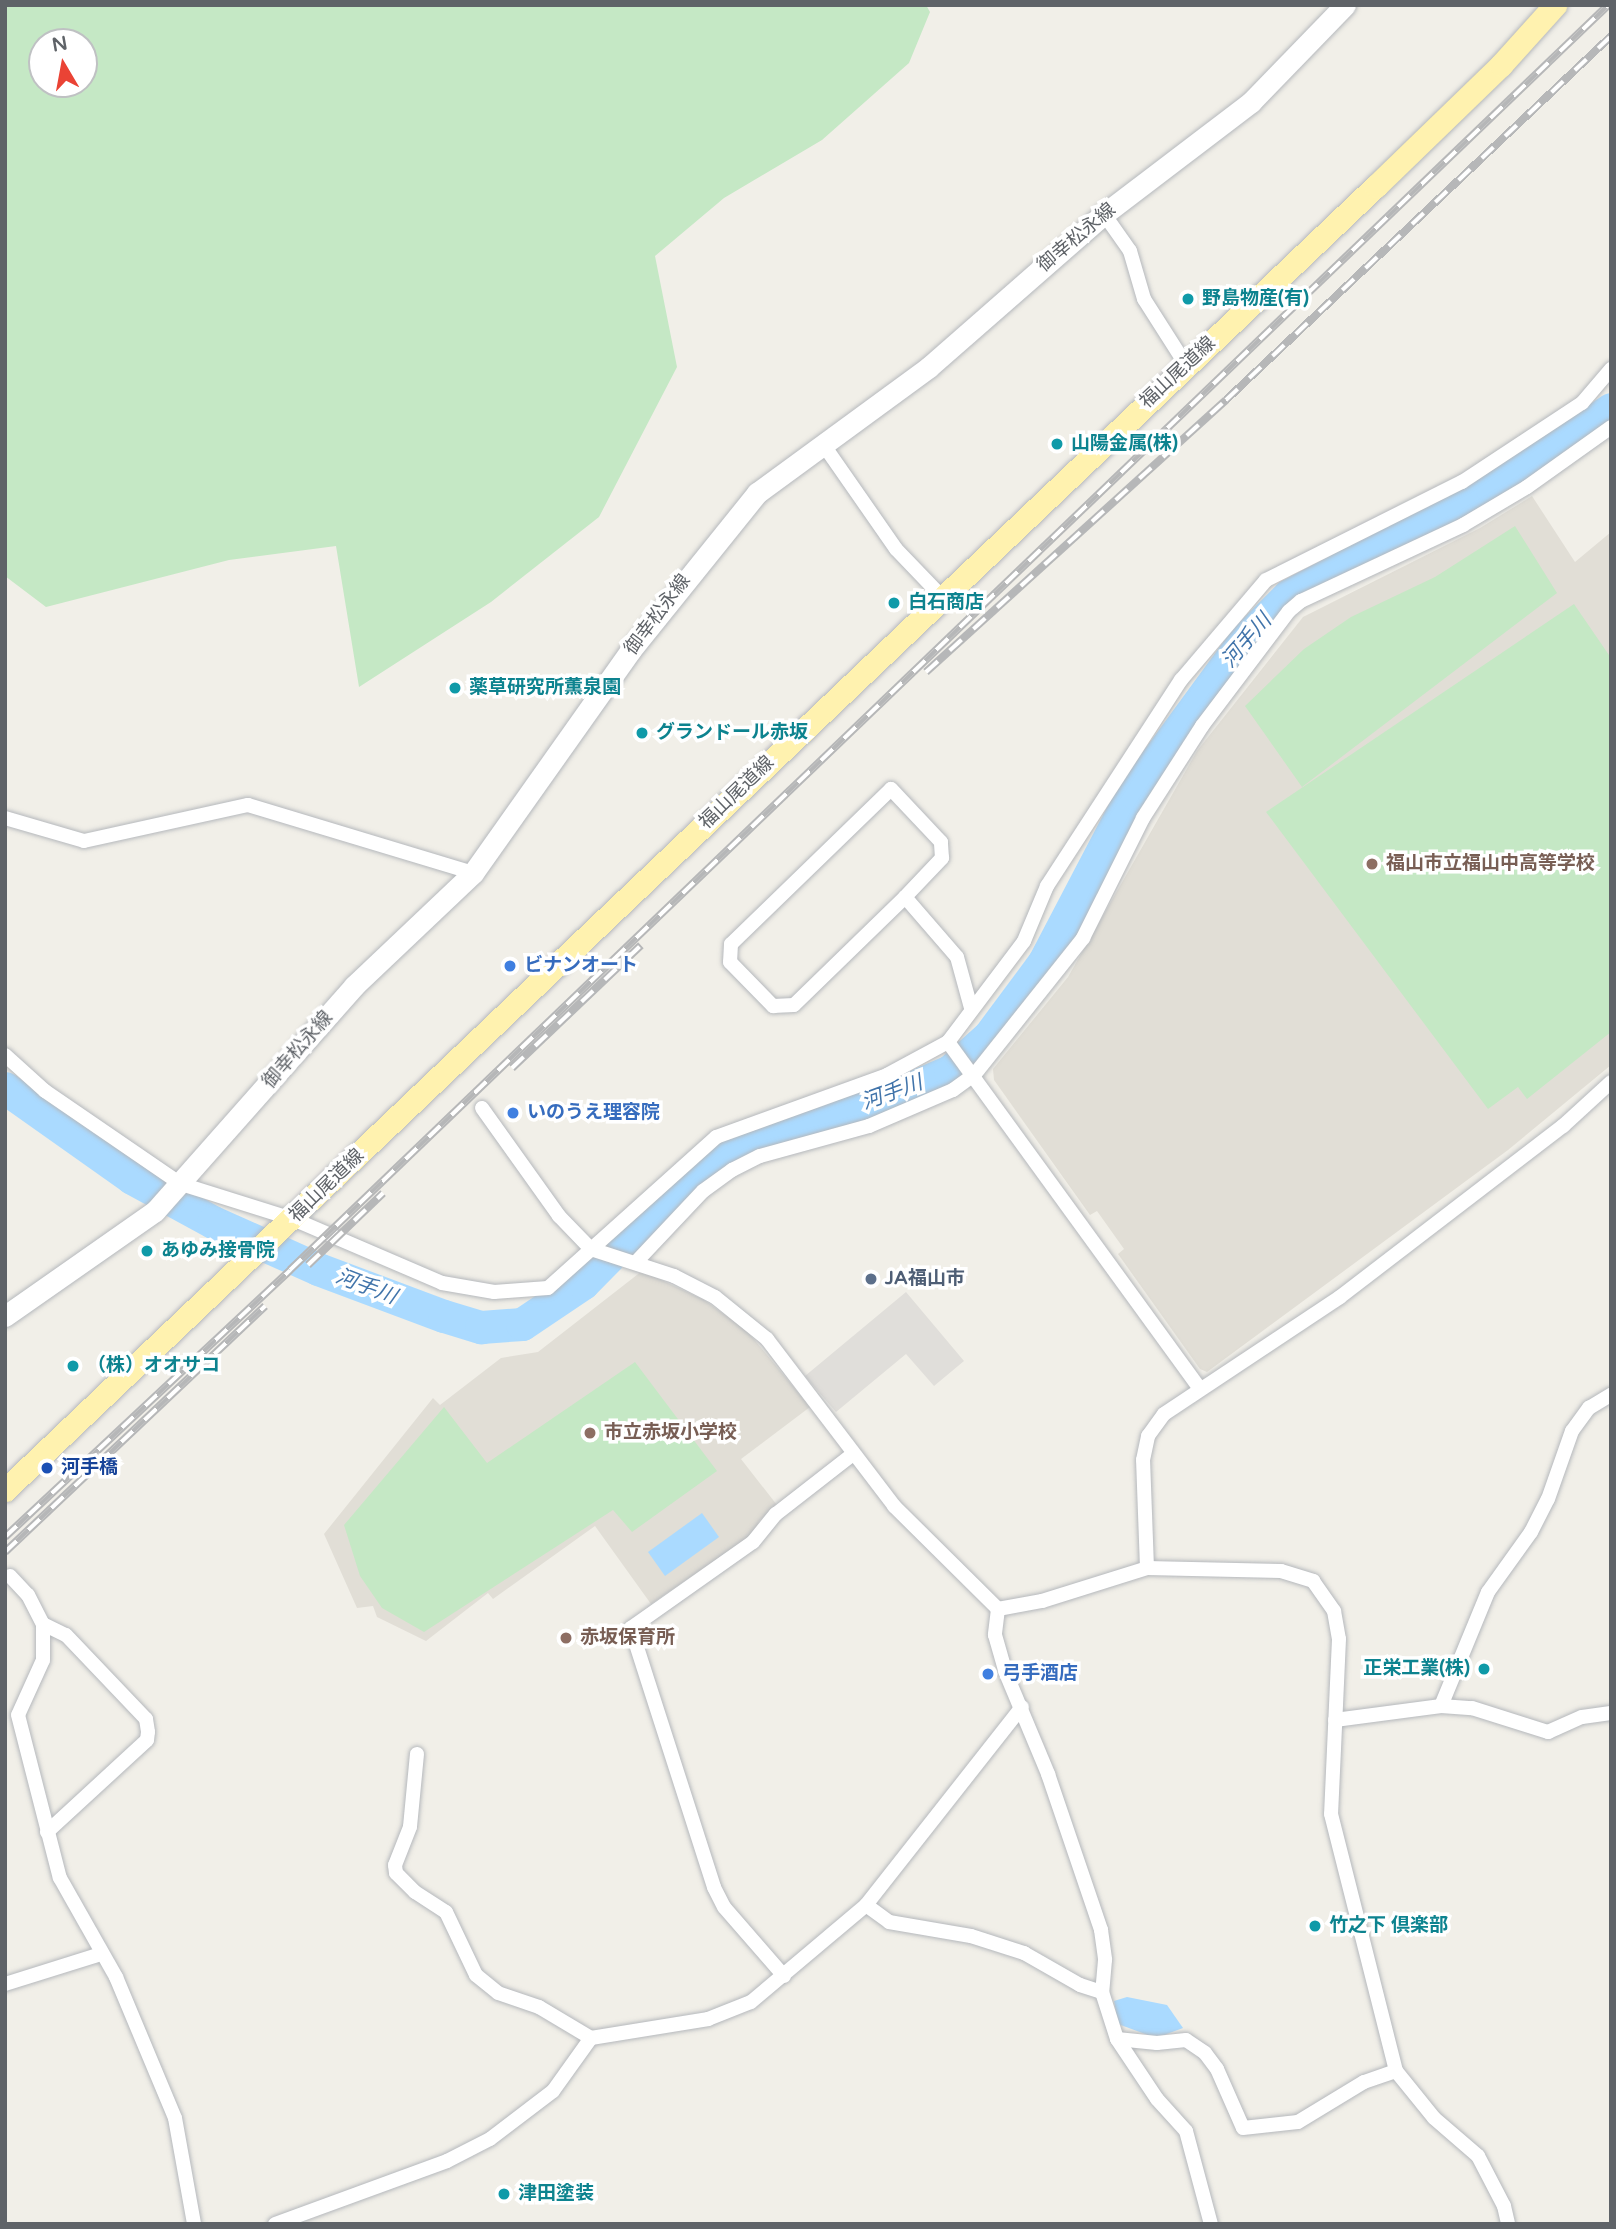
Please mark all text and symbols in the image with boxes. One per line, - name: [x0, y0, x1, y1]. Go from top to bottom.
- north arrow: [28, 28, 98, 98]
- text: N: [50, 32, 69, 56]
- street label: 御幸松永線: [1033, 199, 1121, 277]
- place label: 野島物産(有): [1202, 288, 1309, 310]
- marker: 野島物産(有): [1180, 291, 1196, 307]
- street label: 福山尾道線: [1135, 332, 1221, 414]
- place label: 山陽金属(株): [1071, 433, 1178, 455]
- marker: 山陽金属(株): [1049, 436, 1065, 452]
- street label: 御幸松永線: [620, 570, 696, 660]
- place label: 白石商店: [908, 592, 984, 614]
- marker: 白石商店: [886, 595, 902, 611]
- water label: 河手川: [1217, 609, 1277, 673]
- place label: 薬草研究所薫泉園: [469, 677, 621, 699]
- marker: 薬草研究所薫泉園: [447, 680, 463, 696]
- place label: グランドール赤坂: [656, 722, 808, 744]
- marker: グランドール赤坂: [634, 725, 650, 741]
- street label: 福山尾道線: [695, 752, 779, 834]
- place label: 福山市立福山中高等学校: [1386, 853, 1595, 875]
- marker: 福山市立福山中高等学校: [1364, 856, 1380, 872]
- place label: ビナンオート: [524, 955, 638, 977]
- marker: ビナンオート: [502, 958, 518, 974]
- street label: 御幸松永線: [258, 1007, 338, 1093]
- water label: 河手川: [858, 1070, 926, 1116]
- place label: いのうえ理容院: [527, 1102, 660, 1124]
- marker: いのうえ理容院: [505, 1105, 521, 1121]
- street label: 福山尾道線: [285, 1145, 369, 1227]
- place label: あゆみ接骨院: [161, 1240, 275, 1262]
- marker: あゆみ接骨院: [139, 1243, 155, 1259]
- water label: 河手川: [332, 1264, 400, 1310]
- place label: JA福山市: [885, 1268, 965, 1290]
- marker: JA福山市: [863, 1271, 879, 1287]
- place label: （株）オオサコ: [87, 1355, 220, 1377]
- marker: （株）オオサコ: [65, 1358, 81, 1374]
- place label: 市立赤坂小学校: [604, 1422, 737, 1444]
- marker: 市立赤坂小学校: [582, 1425, 598, 1441]
- place label: 河手橋: [61, 1457, 118, 1479]
- marker: 河手橋: [39, 1460, 55, 1476]
- place label: 赤坂保育所: [580, 1627, 675, 1649]
- marker: 赤坂保育所: [558, 1630, 574, 1646]
- place label: 正栄工業(株): [1363, 1658, 1470, 1680]
- marker: 正栄工業(株): [1476, 1661, 1492, 1677]
- place label: 弓手酒店: [1002, 1663, 1078, 1685]
- marker: 弓手酒店: [980, 1666, 996, 1682]
- place label: 竹之下 倶楽部: [1329, 1915, 1448, 1937]
- marker: 竹之下 倶楽部: [1307, 1918, 1323, 1934]
- place label: 津田塗装: [518, 2183, 594, 2205]
- marker: 津田塗装: [496, 2186, 512, 2202]

